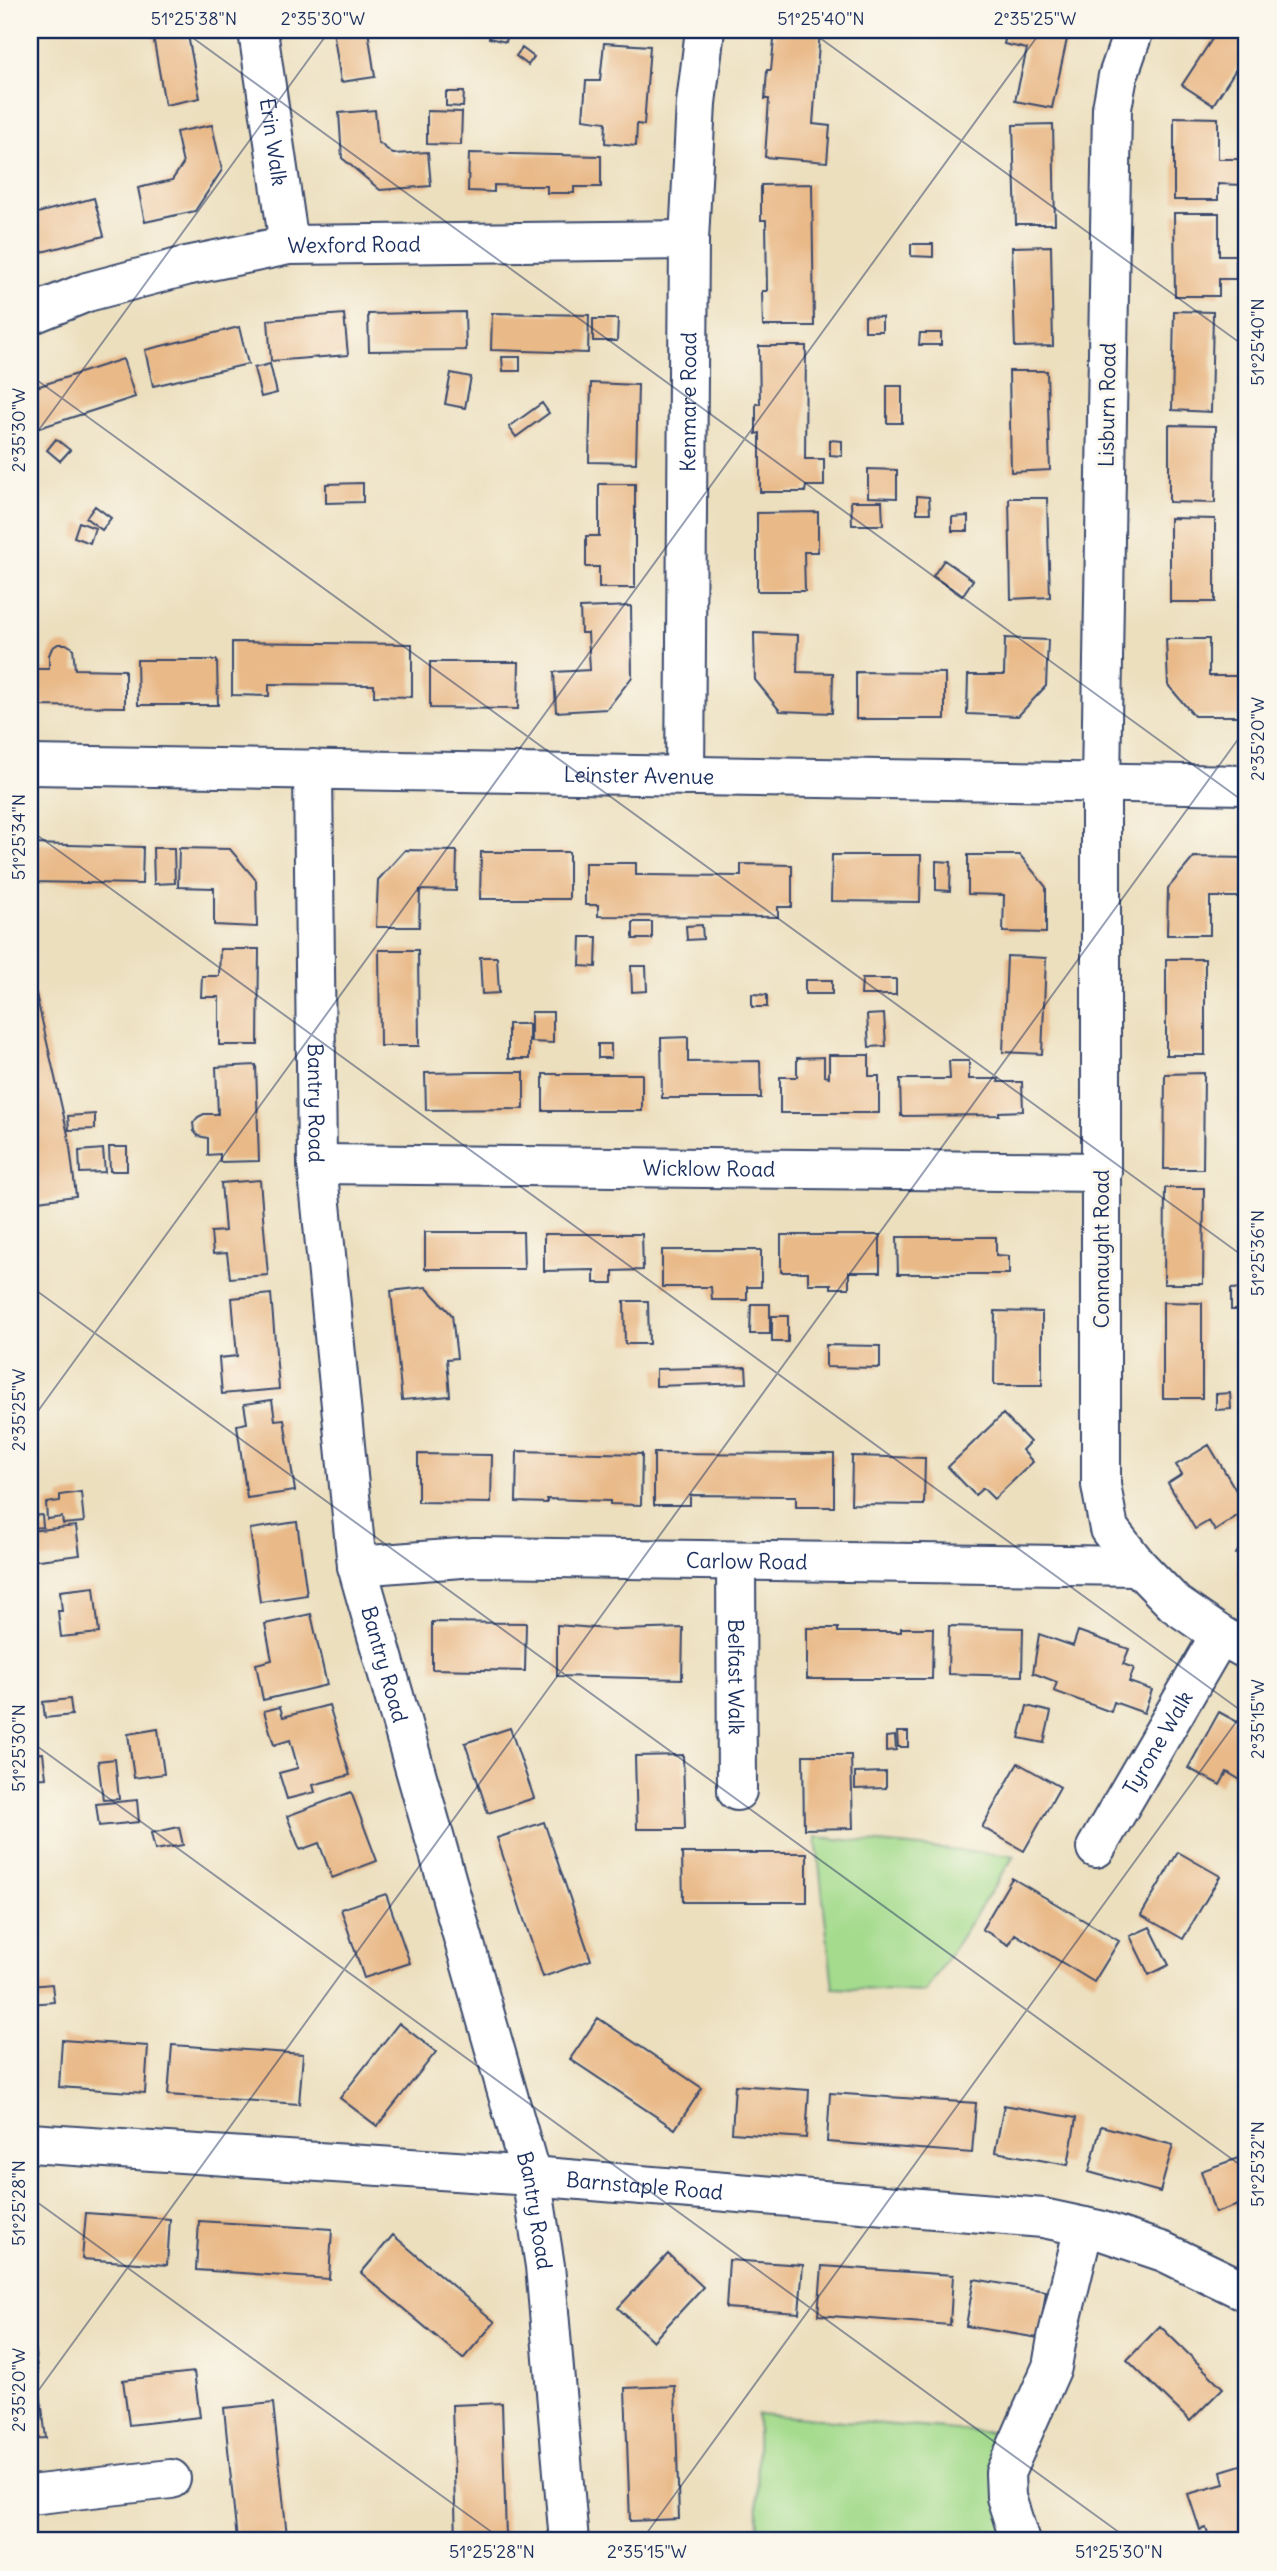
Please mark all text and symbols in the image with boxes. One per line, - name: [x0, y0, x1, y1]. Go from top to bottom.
- text: 51°25'38"N: [151, 7, 237, 30]
- text: 2°35'30"W: [281, 7, 365, 30]
- text: 51°25'40"N: [777, 7, 865, 30]
- text: 2°35'25"W: [994, 7, 1076, 30]
- street label: Erin Walk: [254, 96, 294, 188]
- street label: Wexford Road: [287, 230, 421, 259]
- text: 51°25'40"N: [1246, 298, 1269, 386]
- street label: Kenmare Road: [674, 332, 702, 472]
- street label: Lisburn Road: [1092, 343, 1122, 467]
- text: 2°35'30"W: [7, 388, 30, 472]
- text: 2°35'20"W: [1246, 697, 1269, 781]
- street label: Leinster Avenue: [563, 760, 715, 790]
- text: 51°25'34"N: [7, 794, 30, 880]
- street label: Bantry Road: [302, 1043, 330, 1163]
- street label: Wicklow Road: [643, 1154, 775, 1182]
- street label: Connaught Road: [1088, 1170, 1115, 1328]
- text: 51°25'36"N: [1246, 1210, 1269, 1296]
- text: 2°35'25"W: [7, 1369, 30, 1451]
- street label: Carlow Road: [686, 1546, 808, 1575]
- street label: Bantry Road: [356, 1603, 414, 1725]
- street label: Belfast Walk: [723, 1619, 750, 1735]
- text: 2°35'15"W: [1246, 1679, 1269, 1759]
- street label: Tyrone Walk: [1117, 1686, 1198, 1799]
- text: 51°25'30"N: [7, 1704, 30, 1792]
- text: 51°25'32"N: [1246, 2121, 1269, 2207]
- street label: Bantry Road: [511, 2148, 559, 2271]
- text: 51°25'28"N: [7, 2160, 30, 2246]
- street label: Barnstaple Road: [565, 2165, 724, 2205]
- text: 2°35'20"W: [7, 2348, 30, 2432]
- text: 51°25'28"N: [449, 2540, 535, 2563]
- text: 2°35'15"W: [607, 2540, 687, 2563]
- text: 51°25'30"N: [1075, 2540, 1163, 2563]

